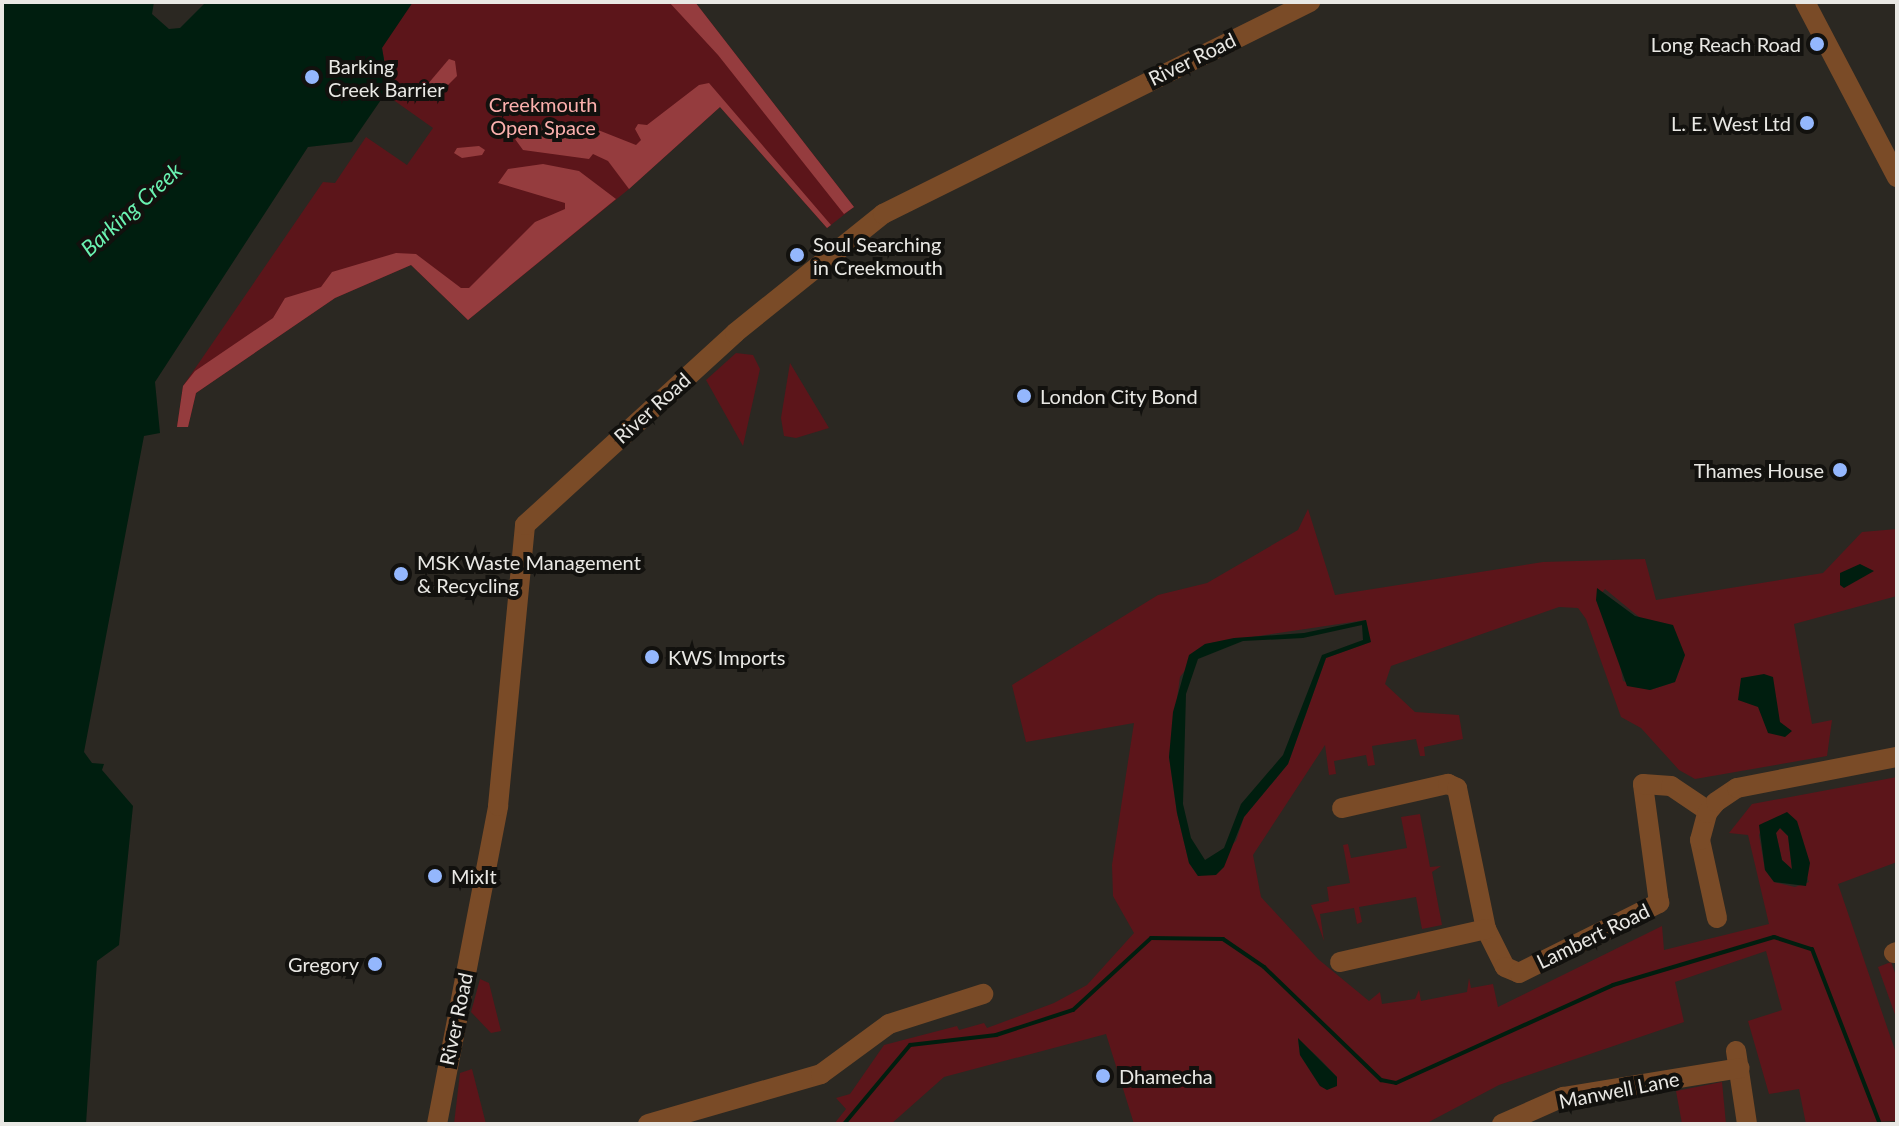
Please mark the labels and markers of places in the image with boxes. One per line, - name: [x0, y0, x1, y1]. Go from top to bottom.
- place label: Long Reach Road: [1651, 32, 1801, 56]
- marker: Long Reach Road: [1808, 35, 1826, 53]
- place label: Barking Creek Barrier: [328, 54, 444, 101]
- marker: Barking Creek Barrier: [303, 68, 321, 86]
- place label: L. E. West Ltd: [1671, 111, 1791, 135]
- marker: L. E. West Ltd: [1798, 114, 1816, 132]
- place label: Soul Searching in Creekmouth: [813, 232, 943, 279]
- marker: Soul Searching in Creekmouth: [788, 246, 806, 264]
- place label: London City Bond: [1040, 384, 1198, 408]
- marker: London City Bond: [1015, 387, 1033, 405]
- place label: Thames House: [1694, 458, 1824, 482]
- marker: Thames House: [1831, 461, 1849, 479]
- place label: MSK Waste Management & Recycling: [417, 550, 641, 597]
- marker: MSK Waste Management & Recycling: [392, 565, 410, 583]
- place label: KWS Imports: [668, 645, 785, 669]
- marker: KWS Imports: [643, 648, 661, 666]
- place label: MixIt: [451, 864, 497, 888]
- marker: MixIt: [426, 867, 444, 885]
- place label: Gregory: [288, 952, 359, 976]
- marker: Gregory: [366, 955, 384, 973]
- place label: Dhamecha: [1119, 1064, 1213, 1088]
- marker: Dhamecha: [1094, 1067, 1112, 1085]

